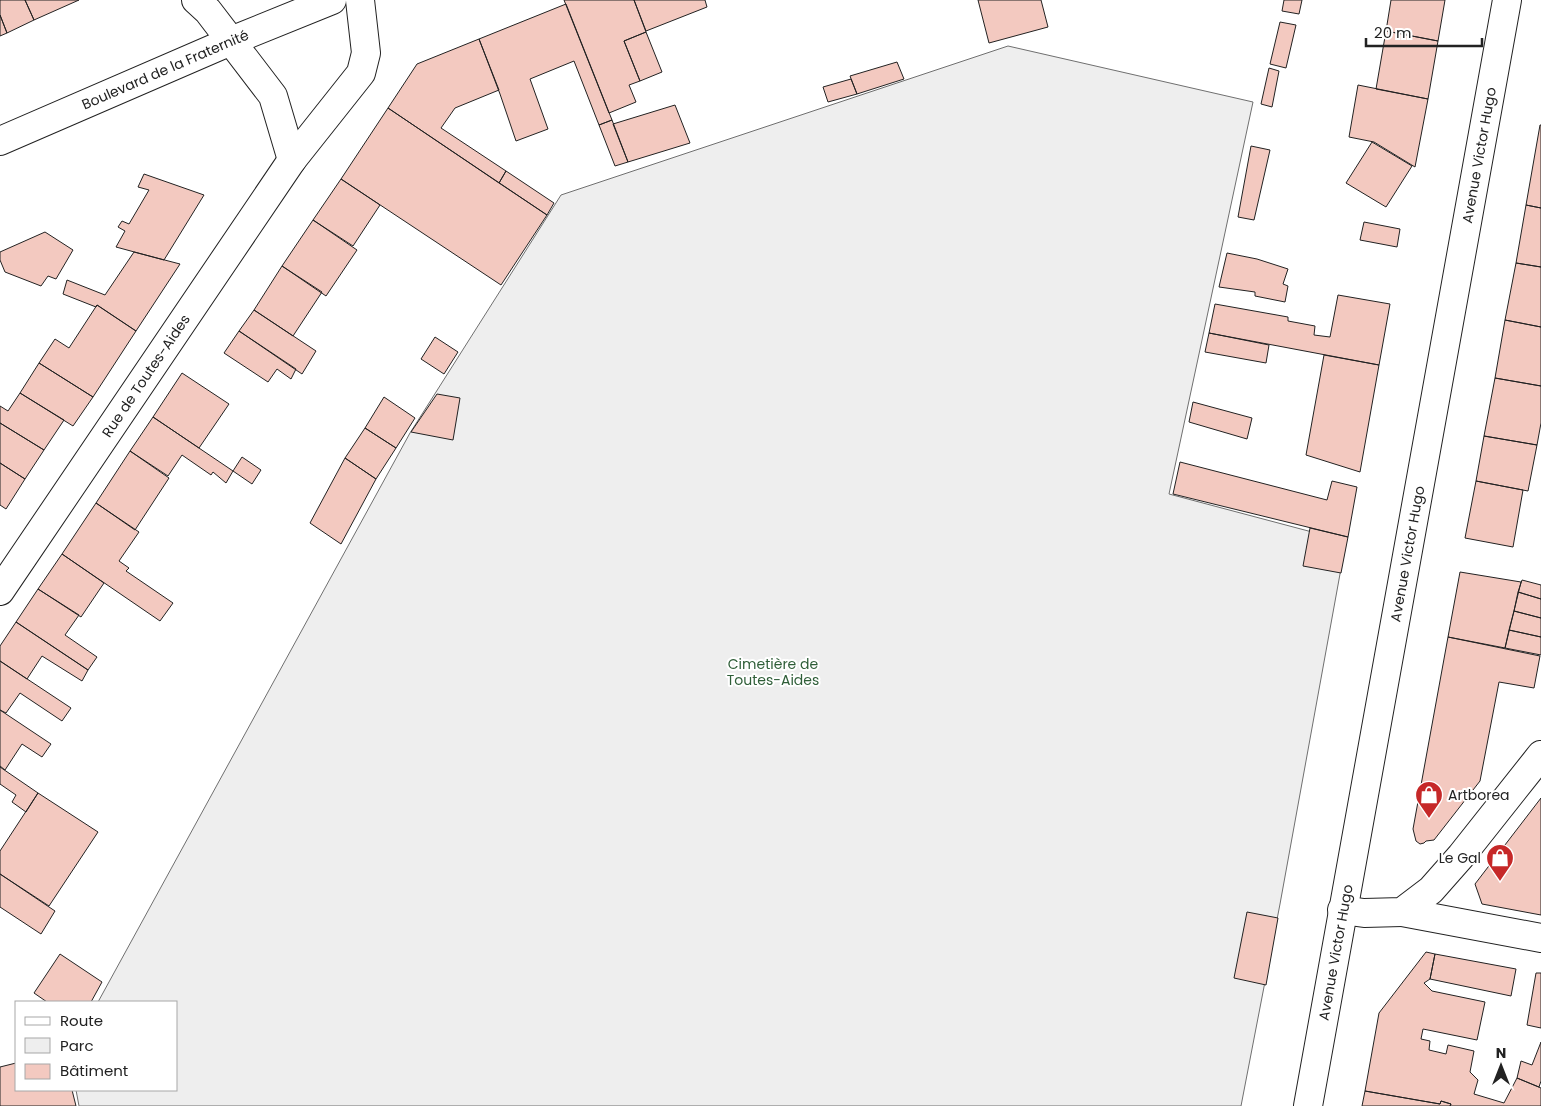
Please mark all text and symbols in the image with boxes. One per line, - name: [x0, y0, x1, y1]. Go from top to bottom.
- scale bar: [1366, 15, 1482, 47]
- text: 20 m: [1374, 22, 1412, 43]
- street label: Boulevard de la Fraternité: [79, 25, 252, 114]
- street label: Avenue Victor Hugo: [1457, 86, 1501, 225]
- street label: Rue de Toutes-Aides: [97, 310, 195, 441]
- street label: Avenue Victor Hugo: [1385, 484, 1429, 624]
- park label: Cimetière de Toutes-Aides: [727, 654, 819, 690]
- shop icon: Artborea: [1414, 780, 1444, 819]
- place label: Artborea: [1448, 785, 1510, 805]
- shop icon: Le Gal: [1485, 843, 1515, 882]
- place label: Le Gal: [1439, 848, 1481, 868]
- street label: Avenue Victor Hugo: [1314, 883, 1358, 1022]
- legend: [15, 1001, 178, 1091]
- text: Route: [60, 1010, 103, 1031]
- text: Parc: [60, 1035, 94, 1056]
- north arrow: [1476, 1041, 1526, 1091]
- text: N: [1496, 1043, 1506, 1063]
- text: Bâtiment: [60, 1060, 128, 1081]

